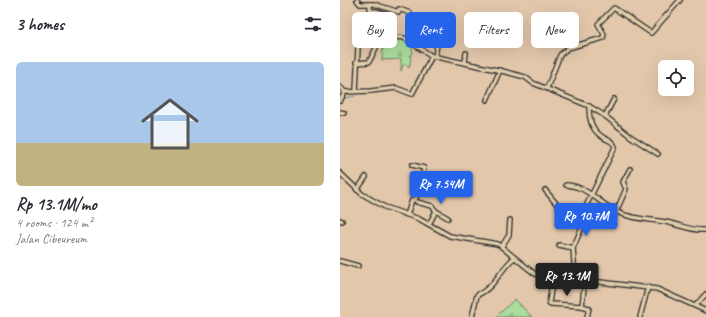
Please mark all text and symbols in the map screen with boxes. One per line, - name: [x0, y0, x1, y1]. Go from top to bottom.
- chip: Buy: [352, 12, 397, 48]
- chip: Rent: [405, 12, 456, 48]
- chip: Filters: [464, 12, 523, 48]
- chip: New: [531, 12, 579, 48]
- icon: filters: [302, 13, 324, 35]
- text: 3 homes: [16, 14, 64, 35]
- map controls: [658, 60, 694, 96]
- button: locate: [658, 60, 694, 96]
- icon: home: [134, 88, 206, 160]
- pin: Rp 7.54M: [400, 171, 482, 205]
- text: Rp 7.54M: [419, 176, 463, 192]
- text: Rp 13.1M/mo: [16, 194, 97, 215]
- pin: Rp 10.7M: [545, 203, 627, 237]
- text: Rp 10.7M: [564, 208, 608, 224]
- text: 4 rooms · 124 m²: [16, 215, 92, 231]
- text: Jalan Cibeureum: [16, 231, 87, 247]
- pin: Rp 13.1M: [526, 263, 608, 297]
- text: Rp 13.1M: [545, 268, 590, 284]

